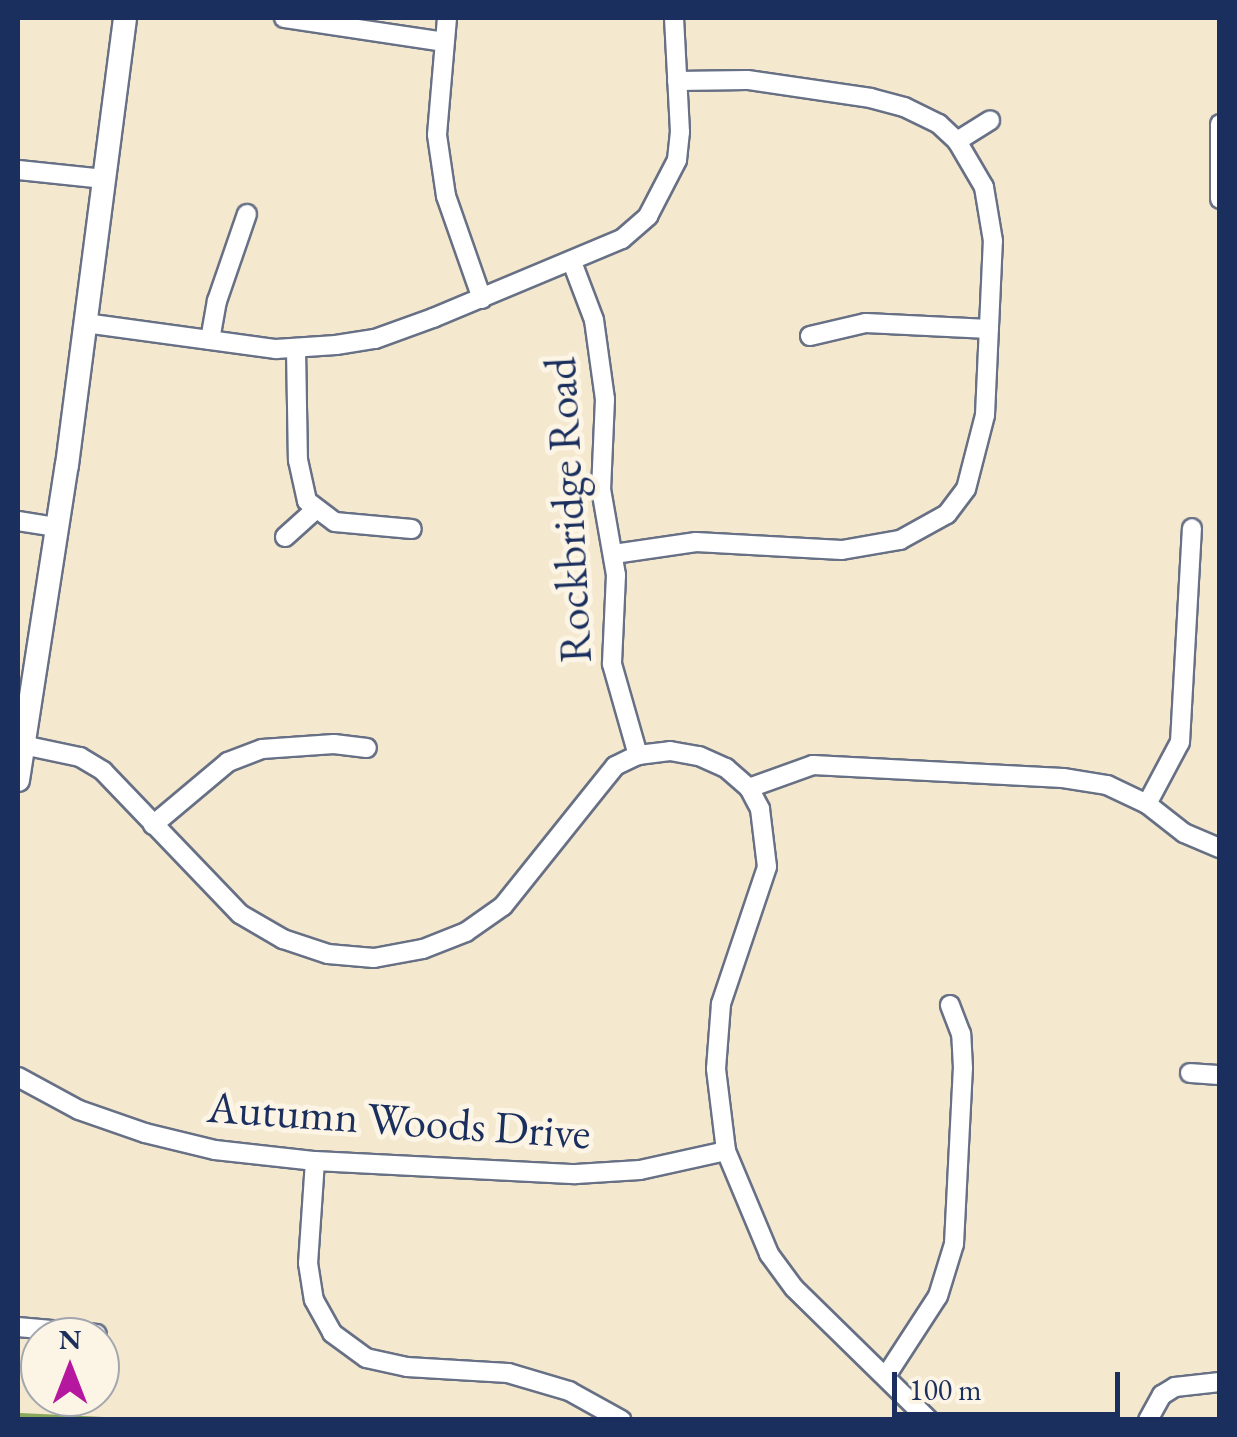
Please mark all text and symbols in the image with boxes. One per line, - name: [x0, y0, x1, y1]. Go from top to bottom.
- street label: Rockbridge Road: [533, 356, 603, 664]
- street label: Autumn Woods Drive: [206, 1080, 592, 1160]
- north arrow: [20, 1317, 120, 1417]
- text: N: [59, 1321, 81, 1357]
- scale bar: [897, 1352, 1124, 1414]
- text: 100 m: [909, 1370, 982, 1409]

